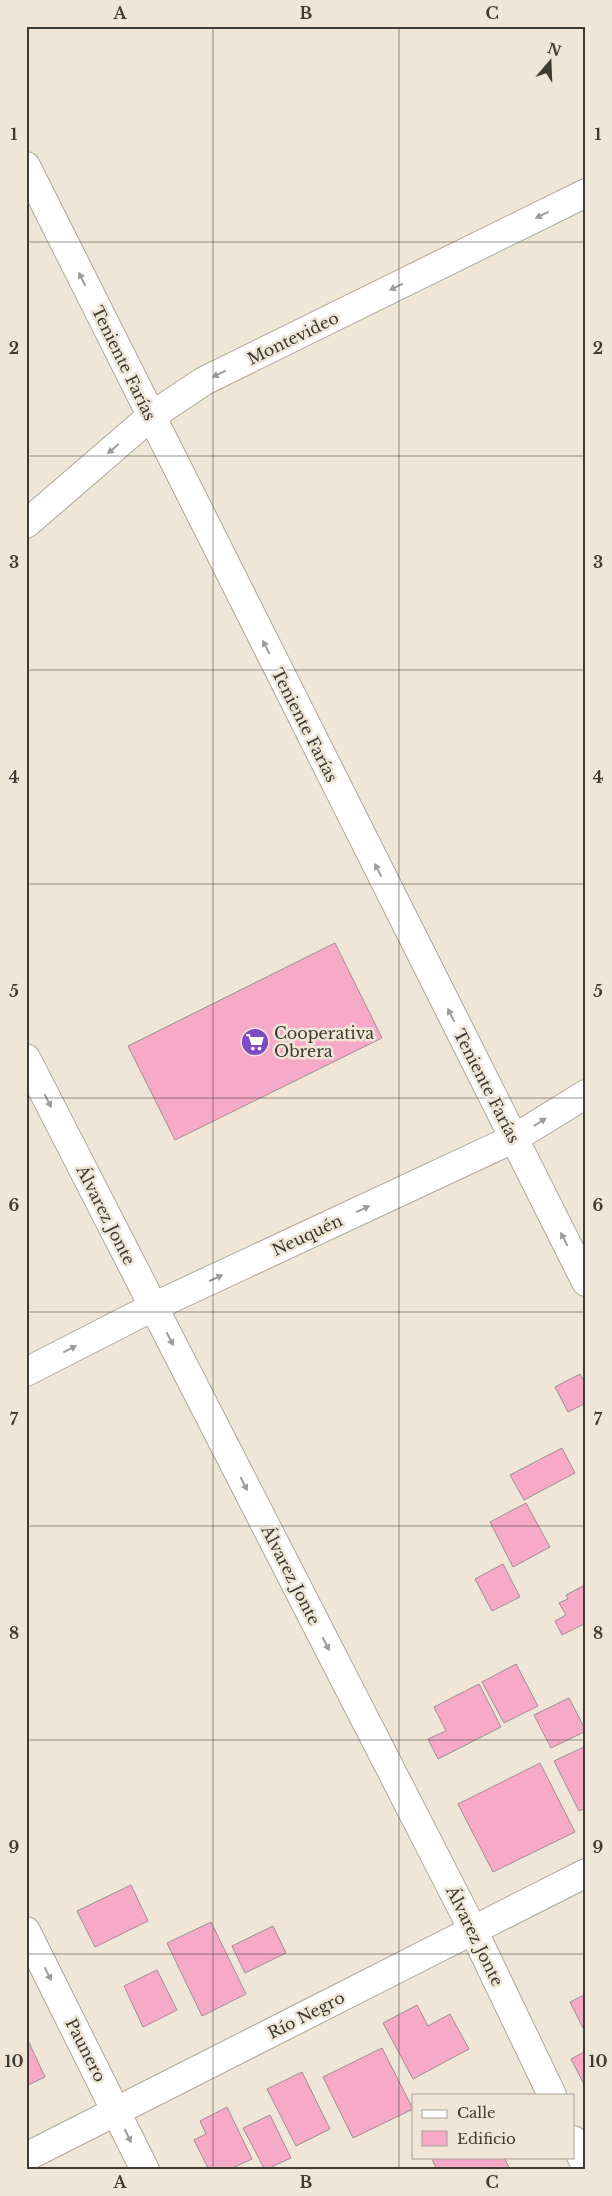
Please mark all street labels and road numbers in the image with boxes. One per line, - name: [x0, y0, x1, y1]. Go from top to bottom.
- street label: Teniente Farías: [88, 302, 160, 424]
- street label: Montevideo: [244, 307, 342, 369]
- street label: Teniente Farías: [268, 665, 342, 785]
- street label: Teniente Farías: [450, 1026, 524, 1146]
- street label: Álvarez Jonte: [72, 1161, 140, 1268]
- street label: Neuquén: [269, 1210, 345, 1260]
- street label: Álvarez Jonte: [257, 1521, 325, 1628]
- street label: Álvarez Jonte: [442, 1882, 508, 1989]
- street label: Río Negro: [264, 1987, 348, 2043]
- street label: Paunero: [62, 2015, 110, 2085]

